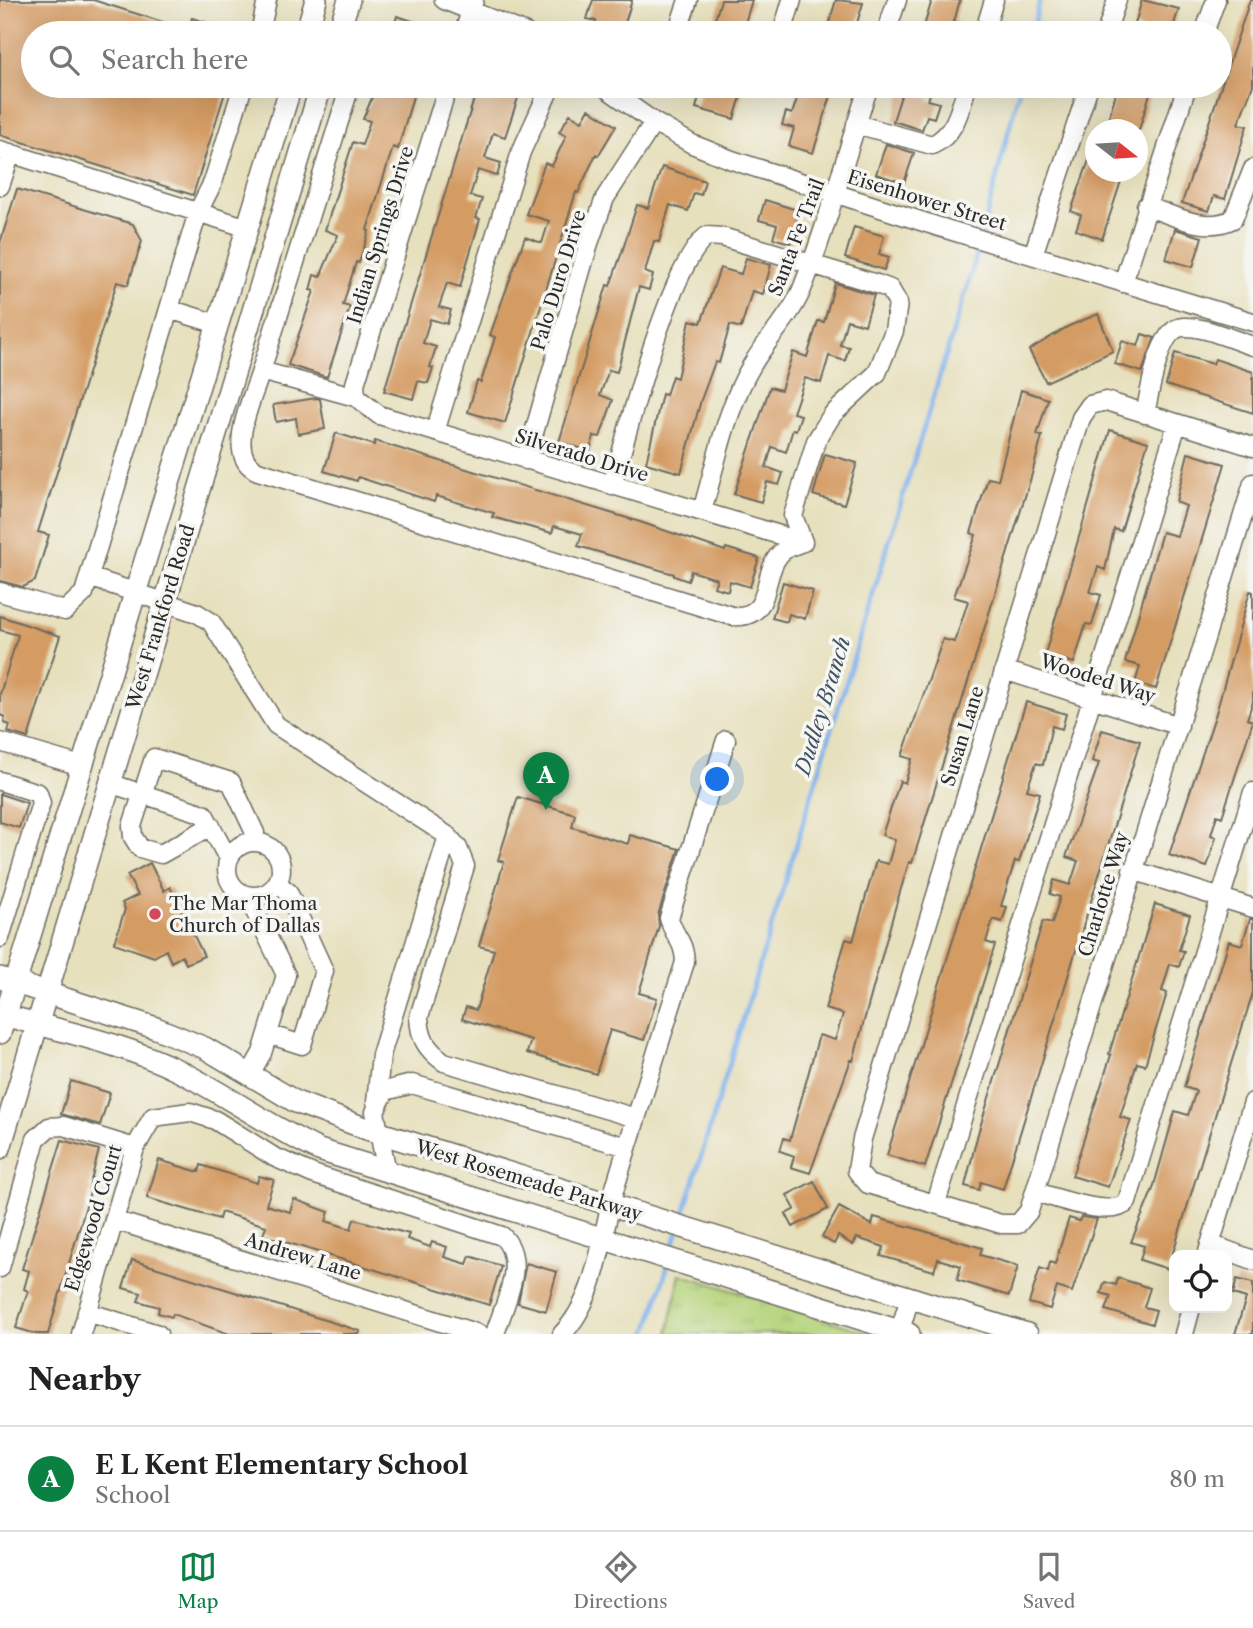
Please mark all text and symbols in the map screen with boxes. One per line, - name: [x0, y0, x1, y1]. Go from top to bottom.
- search box: [21, 21, 1232, 98]
- icon: search: [45, 41, 83, 79]
- text: Search here: [101, 44, 248, 76]
- north arrow: [1085, 119, 1148, 182]
- street label: Indian Springs Drive: [342, 143, 418, 327]
- street label: Eisenhower Street: [845, 165, 1009, 236]
- street label: Santa Fe Trail: [764, 175, 830, 299]
- street label: Palo Duro Drive: [526, 207, 591, 353]
- street label: Silverado Drive: [512, 424, 651, 487]
- street label: West Frankford Road: [121, 521, 200, 713]
- water label: Dudley Branch: [789, 634, 855, 780]
- street label: Wooded Way: [1036, 649, 1159, 708]
- street label: Susan Lane: [936, 683, 989, 789]
- pin: A: [523, 752, 569, 810]
- your location: [700, 762, 734, 796]
- street label: Charlotte Way: [1074, 828, 1134, 959]
- place label: The Mar Thoma Church of Dallas: [169, 892, 320, 937]
- marker: The Mar Thoma Church of Dallas: [147, 906, 163, 922]
- street label: West Rosemeade Parkway: [412, 1135, 645, 1226]
- street label: Edgewood Court: [60, 1141, 127, 1295]
- street label: Andrew Lane: [241, 1228, 364, 1285]
- map controls: [1169, 1250, 1232, 1313]
- button: locate: [1169, 1250, 1232, 1313]
- text: Nearby: [28, 1361, 141, 1398]
- text: E L Kent Elementary School: [95, 1449, 468, 1481]
- text: A: [42, 1465, 60, 1493]
- text: 80 m: [1169, 1465, 1225, 1493]
- text: School: [95, 1481, 170, 1509]
- tab: Map: [178, 1548, 218, 1613]
- tab: Directions: [574, 1548, 667, 1613]
- tab: Saved: [1023, 1548, 1075, 1613]

